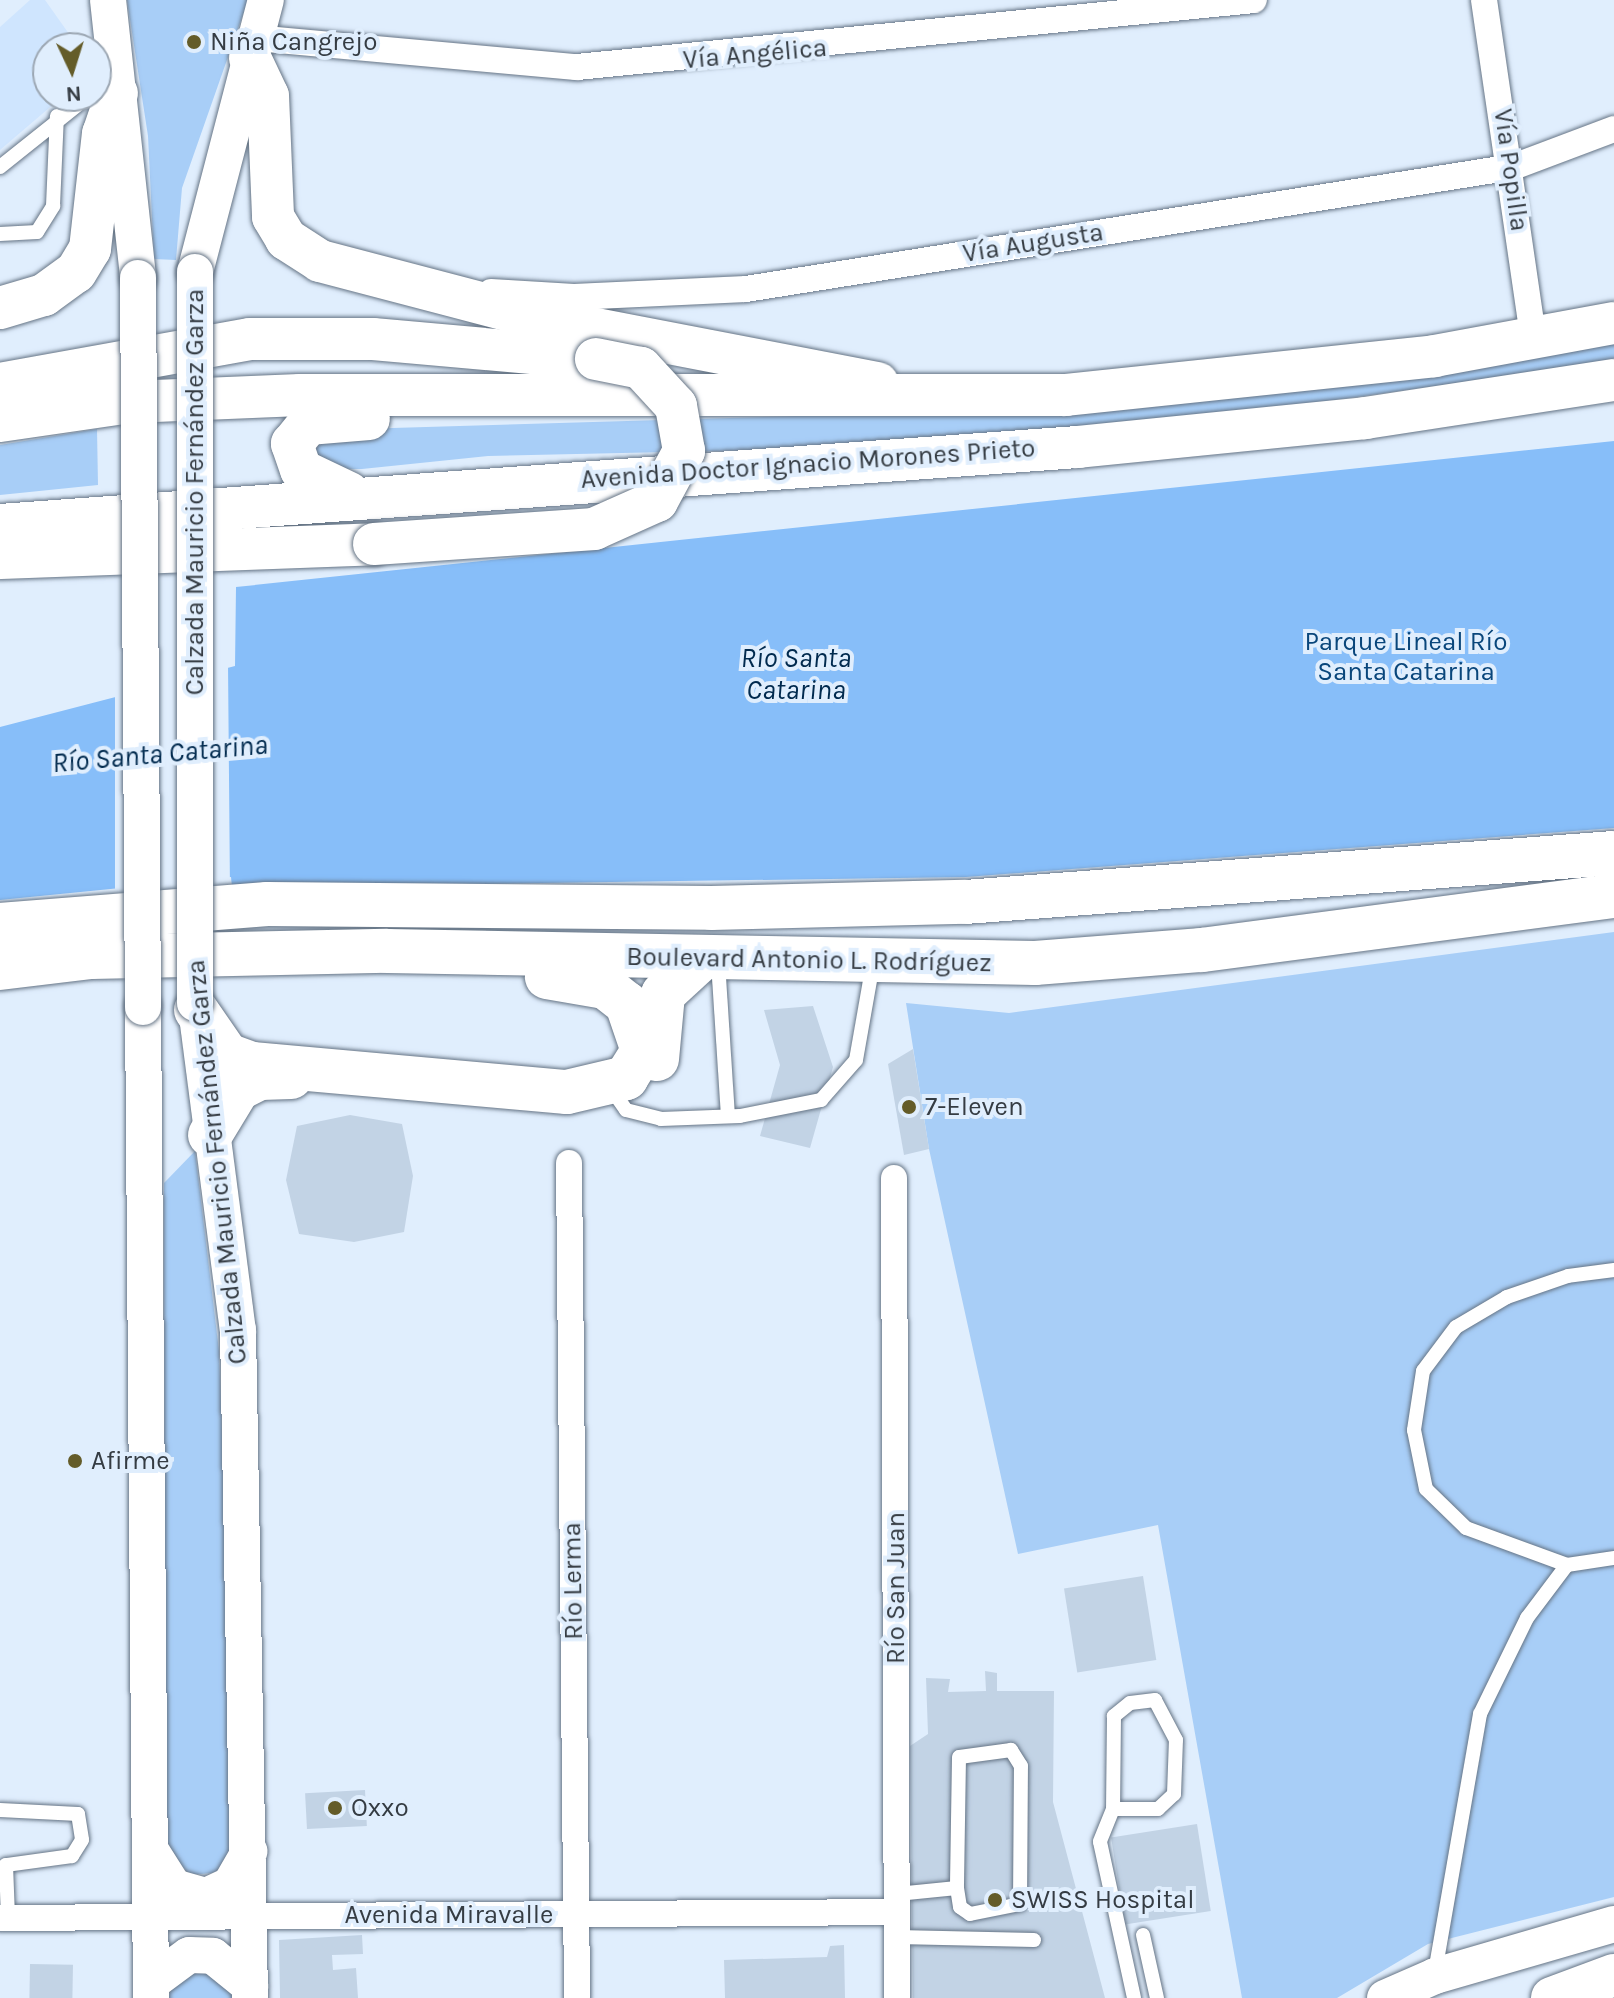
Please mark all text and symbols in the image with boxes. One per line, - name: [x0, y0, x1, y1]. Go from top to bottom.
- place label: Niña Cangrejo: [210, 26, 377, 58]
- north arrow: [32, 32, 112, 112]
- street label: Vía Angélica: [682, 32, 828, 76]
- marker: Niña Cangrejo: [185, 33, 203, 51]
- text: N: [65, 80, 82, 107]
- street label: Vía Popilla: [1487, 107, 1535, 233]
- street label: Vía Augusta: [961, 217, 1105, 269]
- street label: Calzada Mauricio Fernández Garza: [179, 289, 211, 695]
- street label: Avenida Doctor Ignacio Morones Prieto: [580, 433, 1036, 495]
- park label: Parque Lineal Río Santa Catarina: [1304, 626, 1508, 688]
- water label: Río Santa Catarina: [741, 641, 851, 707]
- water label: Río Santa Catarina: [51, 728, 269, 780]
- street label: Boulevard Antonio L. Rodríguez: [626, 941, 992, 979]
- street label: Calzada Mauricio Fernández Garza: [180, 958, 254, 1366]
- place label: 7-Eleven: [925, 1091, 1024, 1123]
- marker: 7-Eleven: [900, 1098, 918, 1116]
- place label: Afirme: [91, 1445, 170, 1477]
- marker: Afirme: [66, 1452, 84, 1470]
- street label: Río San Juan: [880, 1512, 912, 1664]
- street label: Río Lerma: [556, 1522, 590, 1640]
- place label: Oxxo: [351, 1792, 409, 1824]
- marker: Oxxo: [326, 1799, 344, 1817]
- place label: SWISS Hospital: [1011, 1884, 1194, 1916]
- marker: SWISS Hospital: [986, 1891, 1004, 1909]
- street label: Avenida Miravalle: [345, 1899, 553, 1931]

